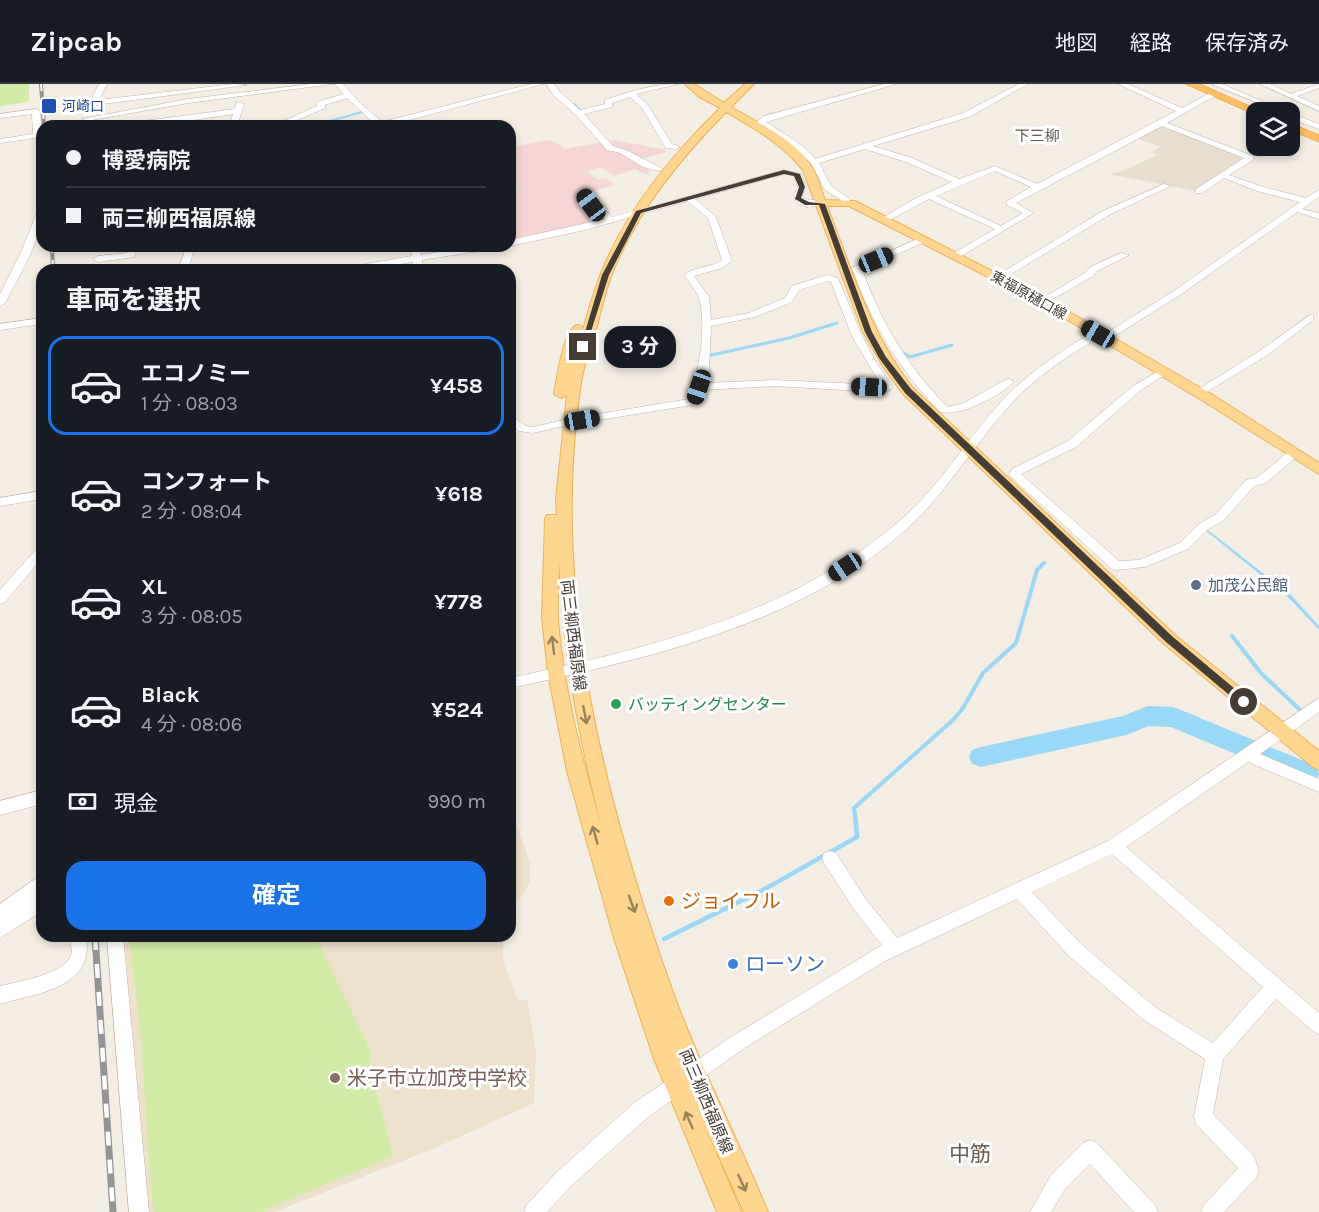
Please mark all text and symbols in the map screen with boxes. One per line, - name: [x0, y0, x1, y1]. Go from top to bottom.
- text: Zipcab: [30, 25, 122, 58]
- text: 地図: [1055, 31, 1097, 55]
- text: 経路: [1130, 31, 1172, 55]
- text: 保存済み: [1205, 31, 1289, 55]
- marker: 河崎口: [40, 97, 58, 115]
- place label: 河崎口: [62, 98, 104, 115]
- map controls: [1246, 102, 1300, 156]
- button: layers: [1246, 102, 1300, 156]
- district label: 下三柳: [1014, 127, 1060, 145]
- text: 博愛病院: [102, 148, 190, 174]
- car: [573, 185, 609, 225]
- text: 両三柳西福原線: [102, 206, 256, 232]
- car: [856, 245, 896, 275]
- street label: 東福原樋口線: [988, 268, 1070, 323]
- text: 車両を選択: [66, 284, 201, 316]
- car: [1078, 317, 1118, 351]
- callout: 3 分: [604, 326, 676, 368]
- route end: [569, 333, 596, 360]
- text: 3 分: [621, 335, 659, 358]
- icon: car: [69, 359, 123, 413]
- text: エコノミー: [141, 361, 251, 387]
- car: [685, 367, 713, 407]
- text: ¥458: [430, 373, 483, 399]
- car: [851, 377, 887, 397]
- text: 1 分 · 08:03: [141, 392, 238, 415]
- car: [563, 408, 601, 432]
- icon: car: [69, 467, 123, 521]
- text: コンフォート: [141, 469, 272, 495]
- text: ¥618: [435, 481, 483, 507]
- text: 2 分 · 08:04: [141, 500, 242, 523]
- car: [825, 550, 865, 584]
- text: XL: [141, 574, 167, 600]
- icon: car: [69, 575, 123, 629]
- place label: 加茂公民館: [1208, 576, 1288, 595]
- street label: 両三柳西福原線: [557, 578, 590, 692]
- marker: 加茂公民館: [1189, 578, 1203, 592]
- text: ¥778: [434, 589, 483, 615]
- text: 3 分 · 08:05: [141, 605, 243, 628]
- one-way arrow: [547, 635, 558, 655]
- text: Black: [141, 682, 200, 708]
- icon: car: [69, 683, 123, 737]
- route start: [1230, 688, 1257, 715]
- place label: バッティングセンター: [628, 695, 787, 714]
- text: ¥524: [431, 697, 483, 723]
- marker: バッティングセンター: [609, 697, 623, 711]
- one-way arrow: [580, 705, 591, 725]
- text: 4 分 · 08:06: [141, 713, 242, 736]
- icon: cash: [66, 785, 99, 818]
- text: 990 m: [427, 790, 486, 813]
- text: 現金: [114, 791, 158, 817]
- one-way arrow: [589, 826, 600, 845]
- button: 確定: [66, 861, 486, 930]
- place label: ジョイフル: [681, 890, 781, 913]
- marker: ジョイフル: [662, 894, 676, 908]
- one-way arrow: [628, 895, 639, 913]
- place label: ローソン: [745, 953, 825, 976]
- marker: ローソン: [726, 957, 740, 971]
- street label: 両三柳西福原線: [676, 1046, 737, 1156]
- place label: 米子市立加茂中学校: [347, 1067, 527, 1090]
- marker: 米子市立加茂中学校: [328, 1071, 342, 1085]
- one-way arrow: [683, 1111, 694, 1129]
- district label: 中筋: [949, 1142, 991, 1166]
- one-way arrow: [737, 1174, 748, 1192]

